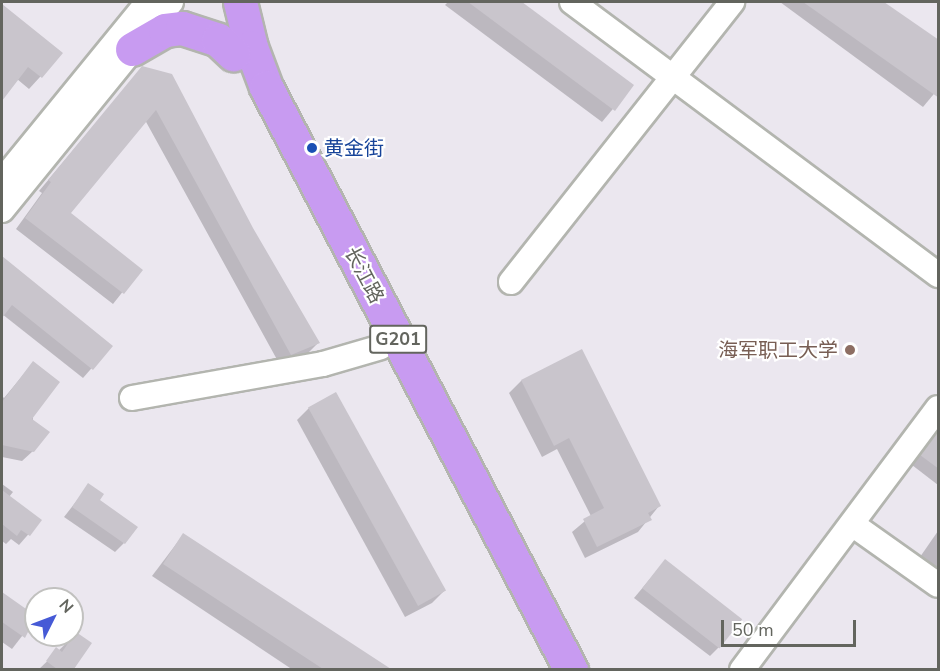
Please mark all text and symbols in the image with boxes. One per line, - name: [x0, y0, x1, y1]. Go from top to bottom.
- place label: 黄金街: [324, 136, 384, 160]
- marker: 黄金街: [305, 141, 319, 155]
- street label: 长江路: [339, 243, 389, 307]
- road number: G201: [368, 324, 428, 354]
- place label: 海军职工大学: [718, 338, 838, 362]
- marker: 海军职工大学: [843, 343, 857, 357]
- north arrow: [24, 587, 84, 647]
- text: N: [54, 594, 78, 618]
- scale bar: [724, 608, 859, 646]
- text: 50 m: [732, 618, 774, 642]

